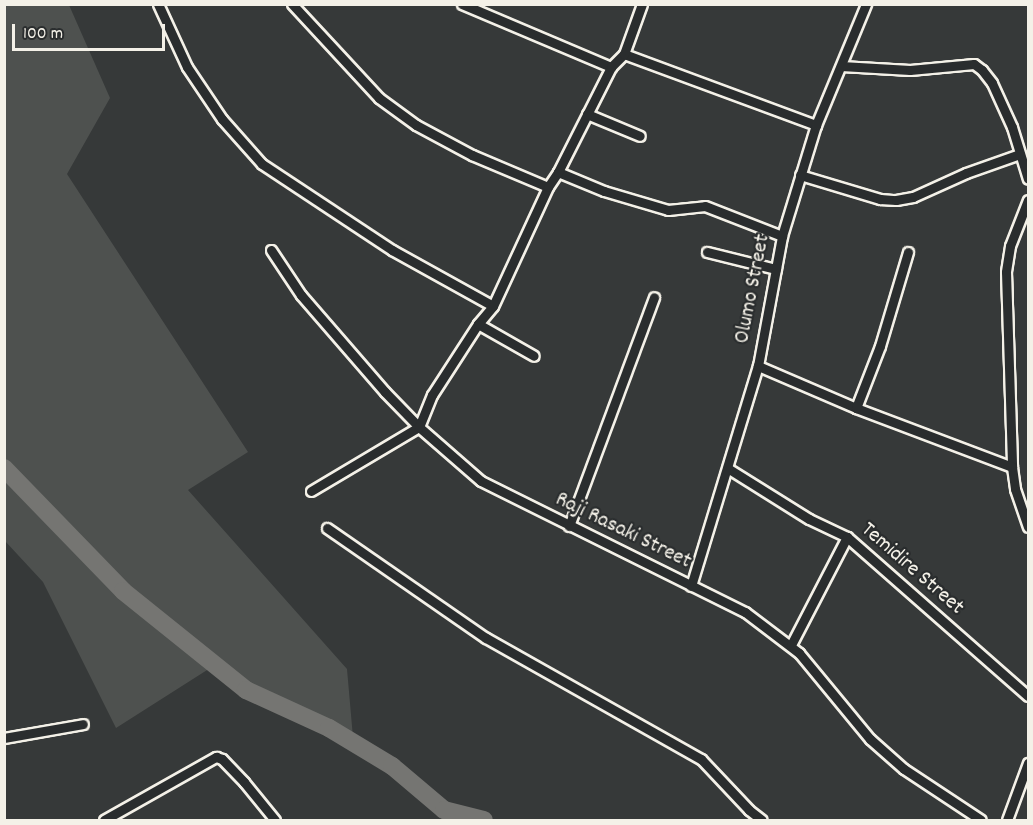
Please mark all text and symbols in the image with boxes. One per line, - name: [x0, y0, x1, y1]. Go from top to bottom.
- scale bar: [15, 12, 168, 50]
- text: 100 m: [23, 22, 63, 47]
- street label: Olumo Street: [729, 232, 777, 346]
- street label: Raji Rasaki Street: [551, 487, 695, 575]
- street label: Temidire Street: [855, 517, 969, 621]

